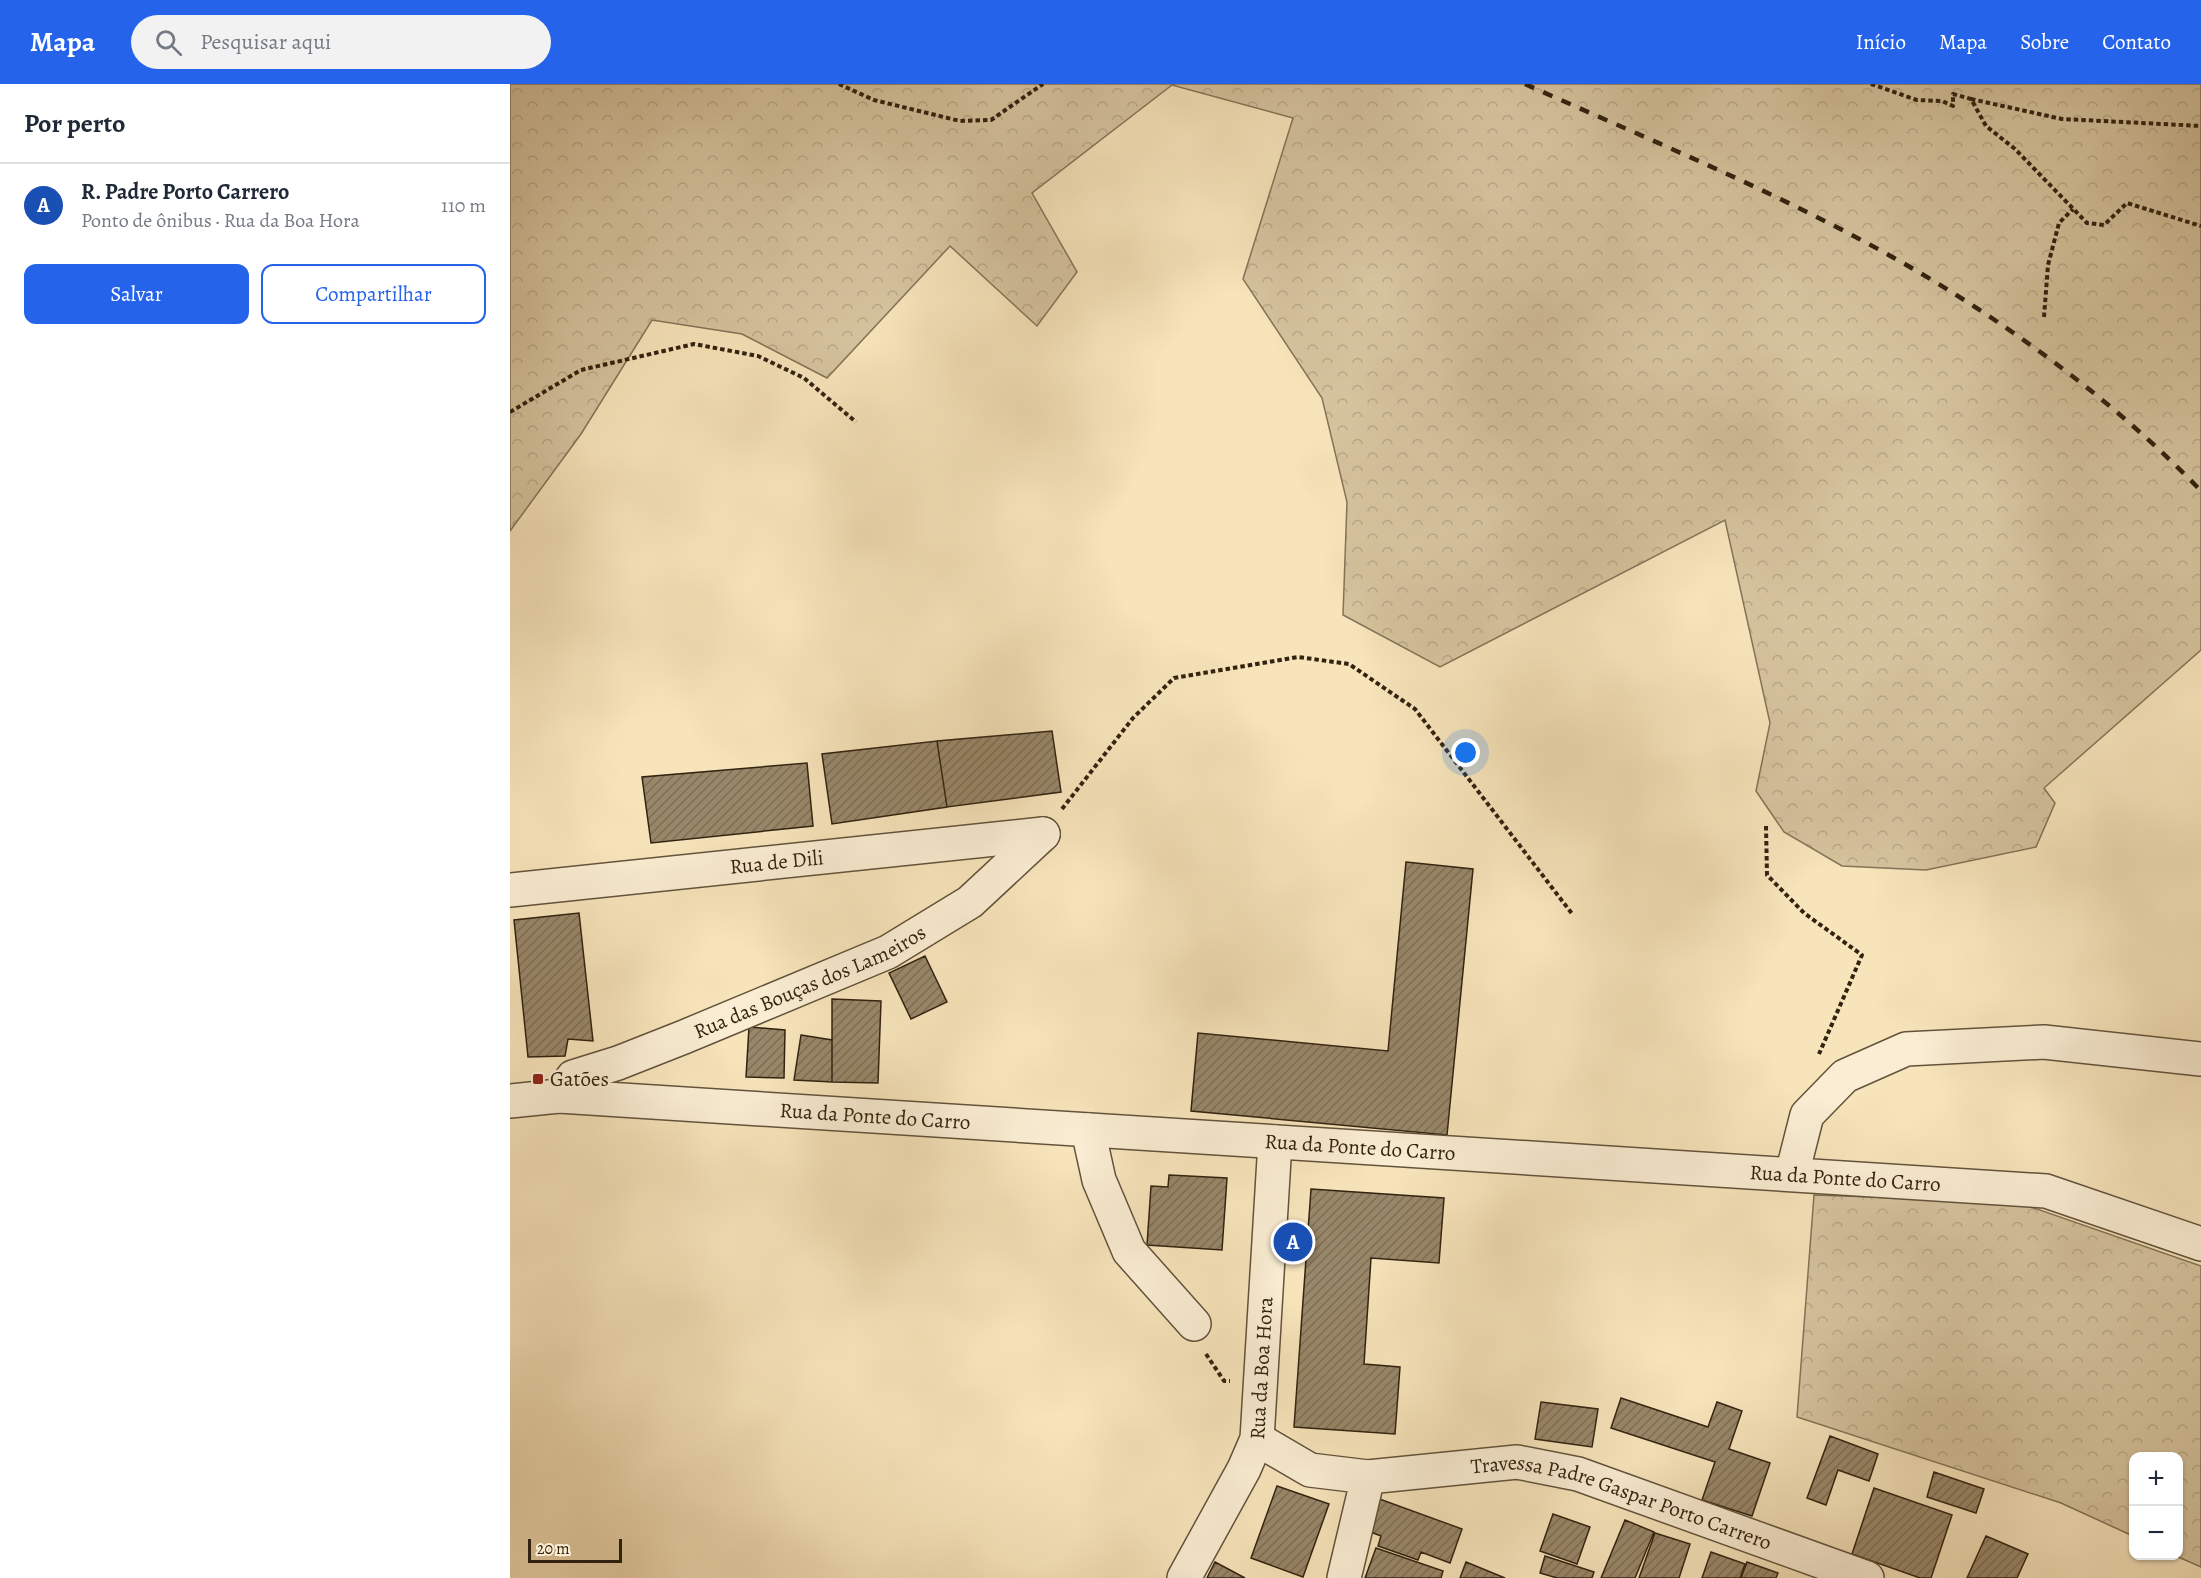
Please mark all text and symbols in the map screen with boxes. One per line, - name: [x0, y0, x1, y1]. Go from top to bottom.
- search box: [131, 15, 551, 69]
- text: Mapa: [30, 23, 95, 61]
- icon: search: [152, 26, 185, 59]
- text: Pesquisar aqui: [200, 27, 331, 57]
- text: Início: [1856, 28, 1906, 56]
- text: Mapa: [1939, 28, 1987, 56]
- text: Sobre: [2020, 28, 2069, 56]
- text: Contato: [2102, 28, 2171, 56]
- text: Por perto: [24, 106, 125, 141]
- text: R. Padre Porto Carrero: [81, 177, 289, 207]
- text: A: [37, 192, 50, 219]
- text: 110 m: [441, 192, 486, 219]
- text: Ponto de ônibus · Rua da Boa Hora: [81, 207, 360, 234]
- button: Salvar: [24, 264, 249, 324]
- button: Compartilhar: [261, 264, 486, 324]
- your location: [1451, 738, 1480, 767]
- street label: Rua de Dili: [728, 843, 825, 881]
- street label: Rua das Bouças dos Lameiros: [690, 918, 931, 1045]
- place label: Gatões: [550, 1065, 609, 1093]
- marker: Gatões: [531, 1072, 545, 1086]
- street label: Rua da Ponte do Carro: [779, 1096, 971, 1136]
- street label: Rua da Ponte do Carro: [1264, 1127, 1456, 1167]
- street label: Rua da Ponte do Carro: [1749, 1158, 1941, 1198]
- pin: A: [1274, 1220, 1312, 1264]
- street label: Rua da Boa Hora: [1243, 1296, 1280, 1441]
- street label: Travessa Padre Gaspar Porto Carrero: [1469, 1448, 1775, 1557]
- map controls: [2129, 1452, 2183, 1560]
- button: +: [2129, 1452, 2183, 1506]
- button: −: [2129, 1506, 2183, 1560]
- scale bar: [528, 1536, 622, 1564]
- text: 20 m: [537, 1538, 570, 1560]

